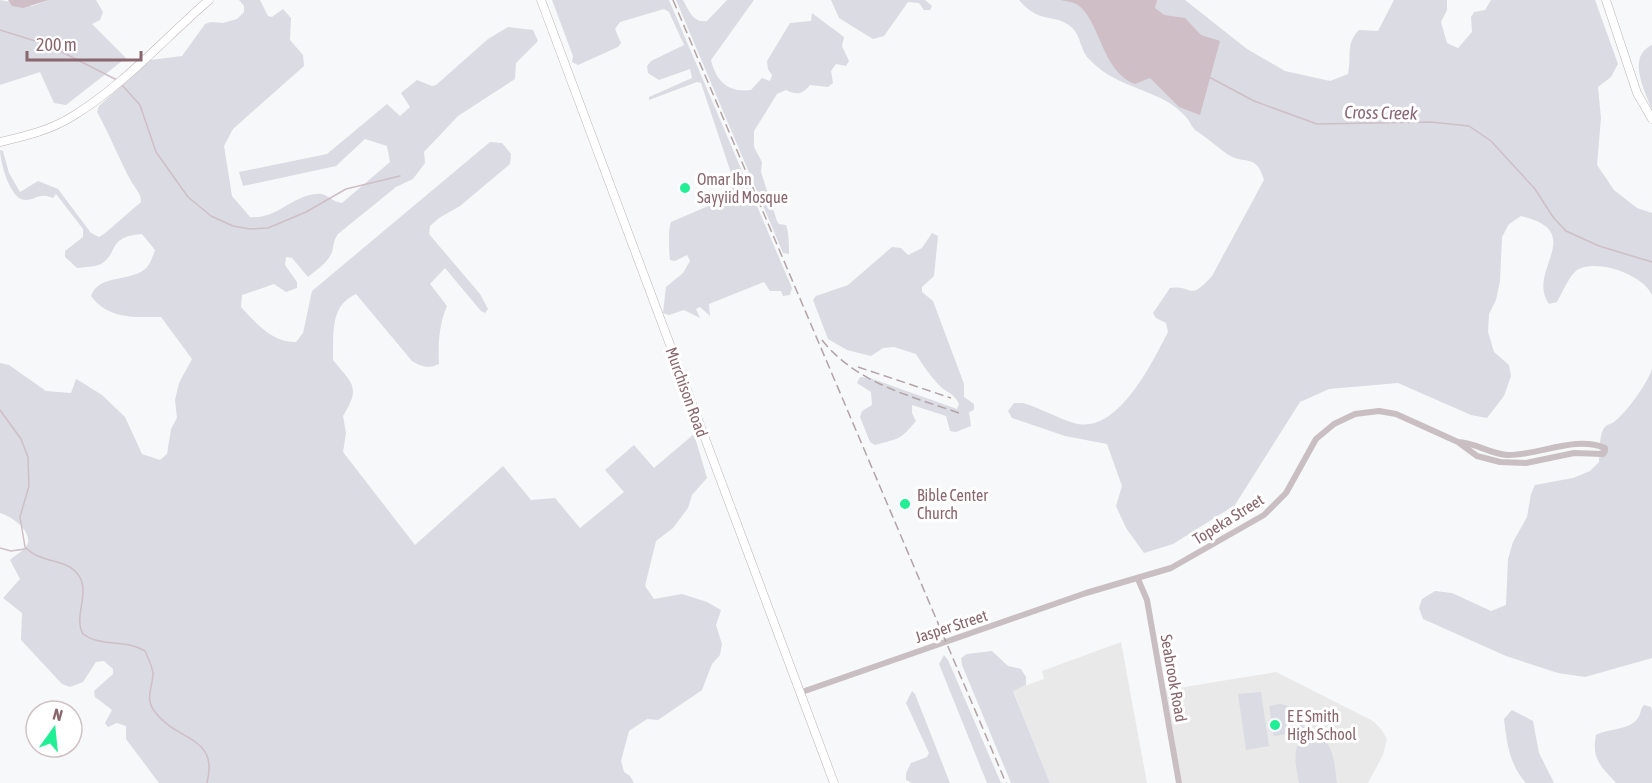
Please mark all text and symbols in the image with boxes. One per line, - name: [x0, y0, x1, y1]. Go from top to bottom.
- scale bar: [27, 24, 141, 62]
- text: 200 m: [36, 34, 77, 55]
- water label: Cross Creek: [1344, 101, 1419, 124]
- place label: Omar Ibn Sayyiid Mosque: [697, 170, 788, 207]
- marker: Omar Ibn Sayyiid Mosque: [678, 181, 692, 195]
- street label: Murchison Road: [662, 345, 712, 439]
- place label: Bible Center Church: [917, 486, 988, 522]
- street label: Topeka Street: [1189, 490, 1268, 549]
- marker: Bible Center Church: [898, 497, 912, 511]
- street label: Jasper Street: [913, 606, 990, 647]
- street label: Seabrook Road: [1157, 633, 1191, 723]
- north arrow: [24, 699, 84, 759]
- text: N: [51, 705, 65, 724]
- place label: E E Smith High School: [1287, 707, 1357, 744]
- marker: E E Smith High School: [1268, 718, 1282, 732]

